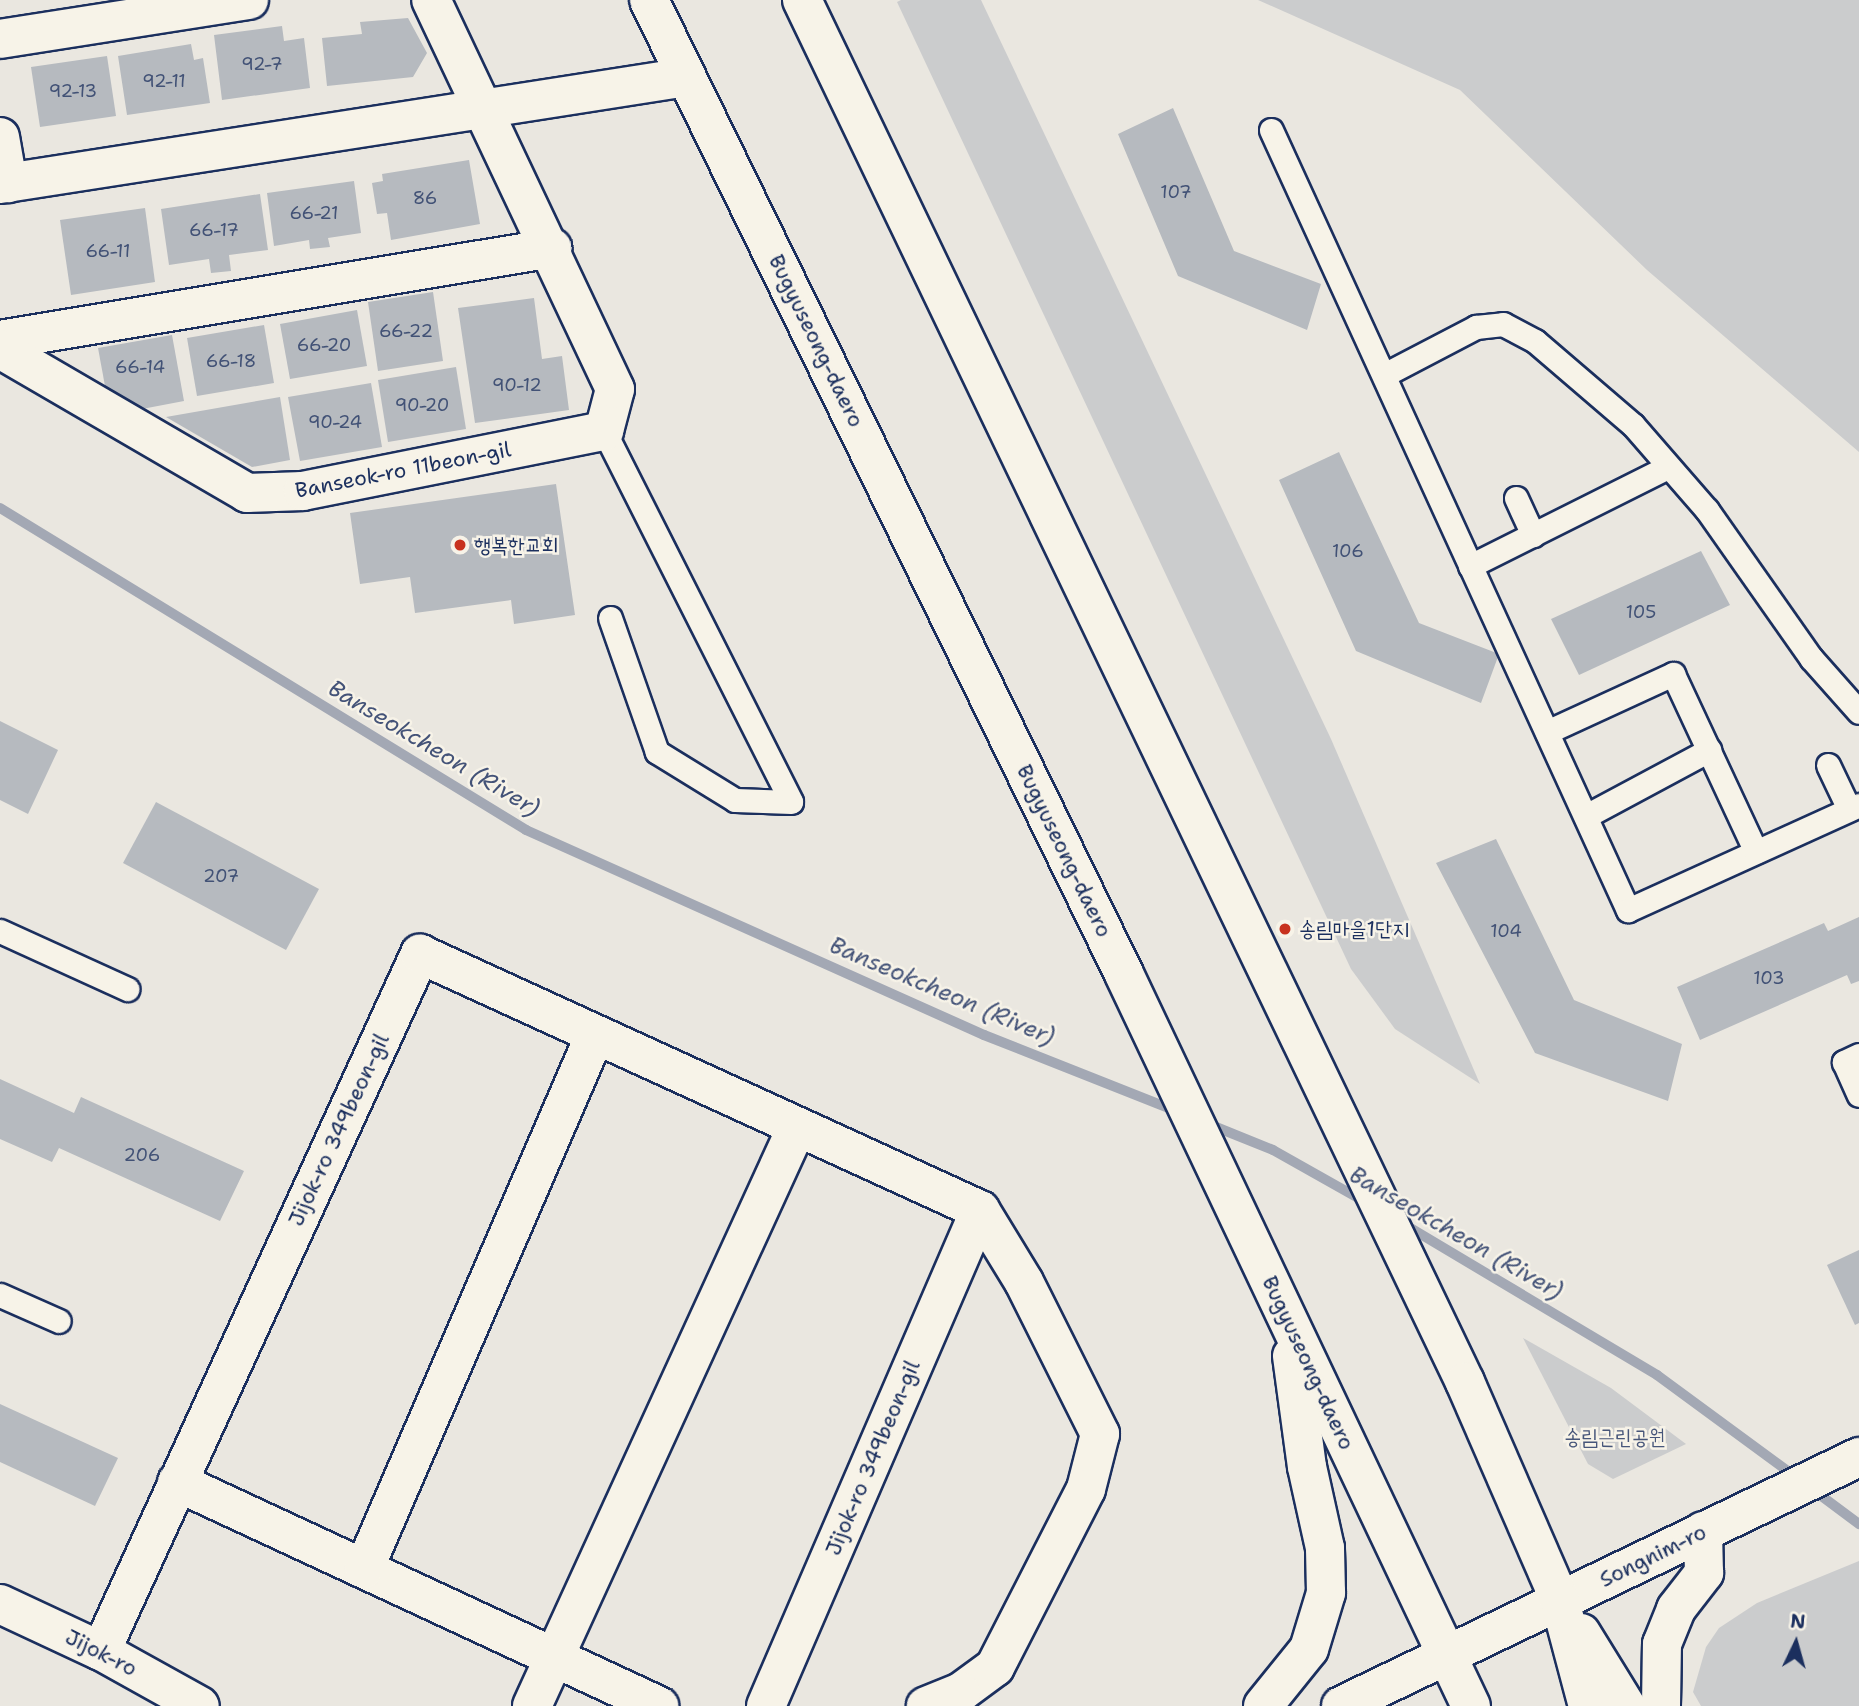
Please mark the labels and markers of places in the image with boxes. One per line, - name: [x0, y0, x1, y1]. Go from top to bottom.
- place label: 행복한교회: [474, 532, 558, 558]
- marker: 행복한교회: [452, 537, 468, 553]
- place label: 송림마을1단지: [1299, 916, 1409, 942]
- marker: 송림마을1단지: [1277, 921, 1293, 937]

